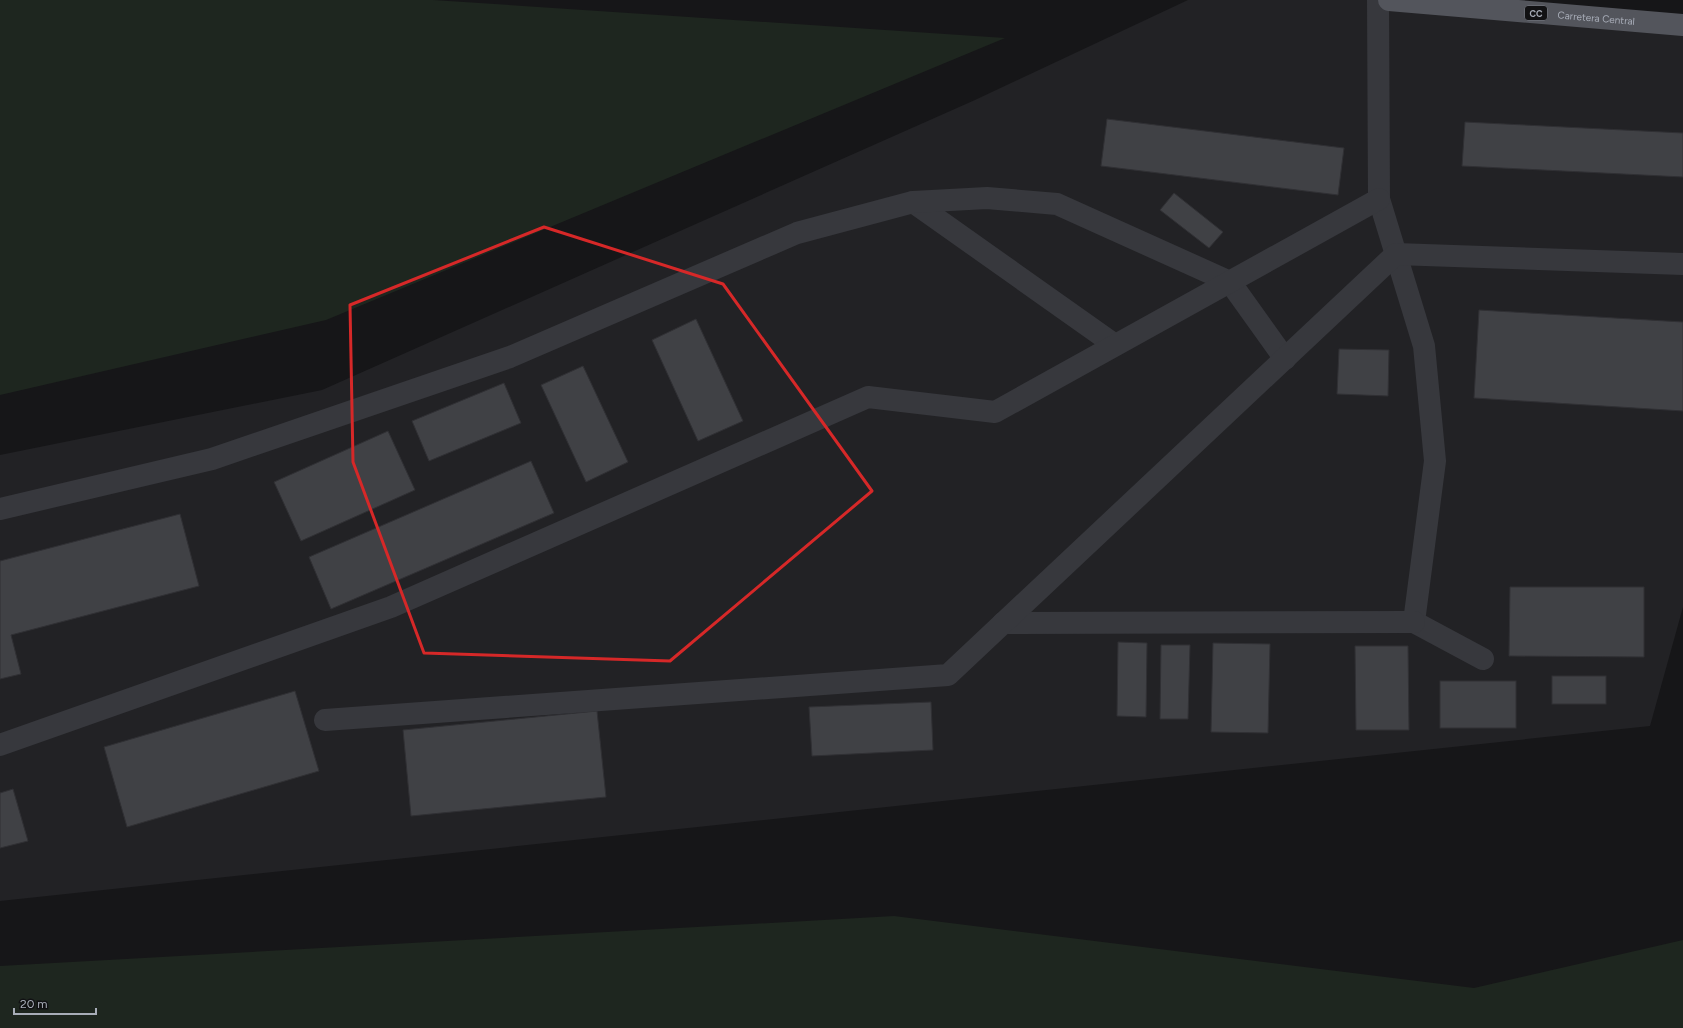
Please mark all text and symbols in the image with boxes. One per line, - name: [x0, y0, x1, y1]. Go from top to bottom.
- road number: CC: [1525, 6, 1547, 20]
- street label: Carretera Central: [1557, 8, 1635, 27]
- scale bar: [14, 990, 96, 1016]
- text: 20 m: [20, 997, 48, 1011]

